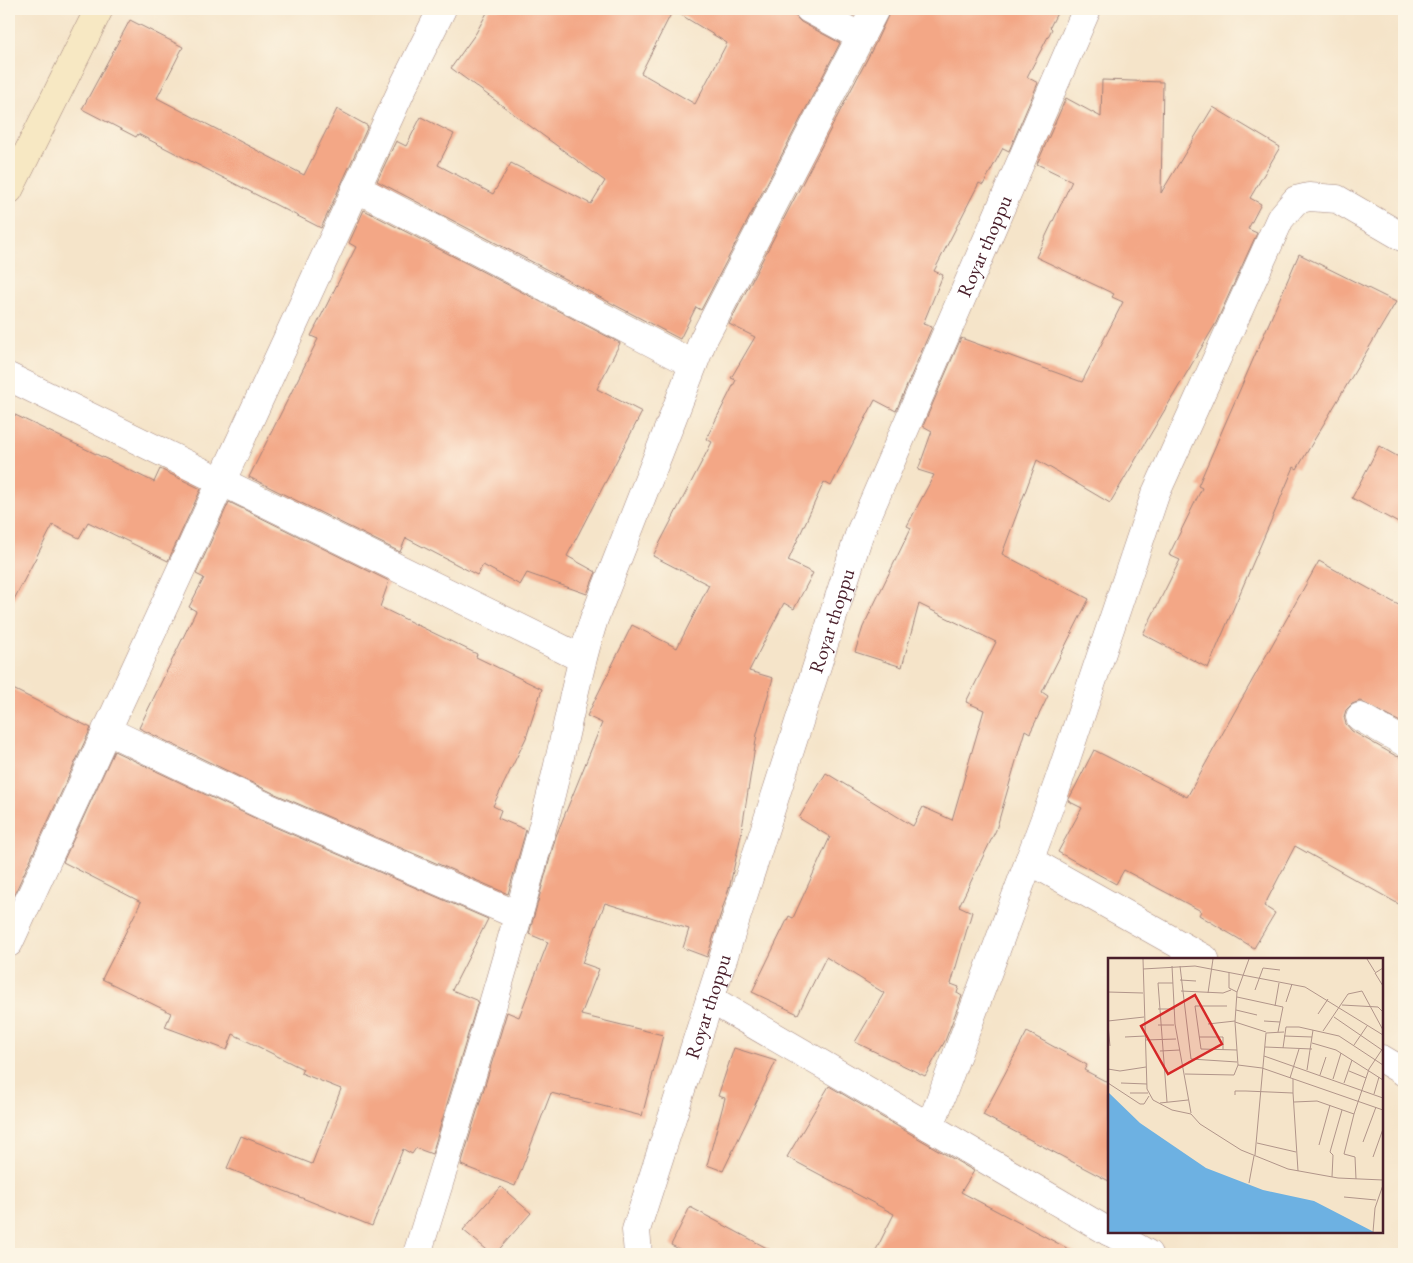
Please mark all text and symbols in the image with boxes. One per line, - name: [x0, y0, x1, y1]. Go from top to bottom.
- street label: Royar thoppu: [951, 191, 1018, 301]
- street label: Royar thoppu: [803, 565, 861, 676]
- street label: Royar thoppu: [679, 950, 737, 1062]
- inset map: [1108, 958, 1383, 1233]

